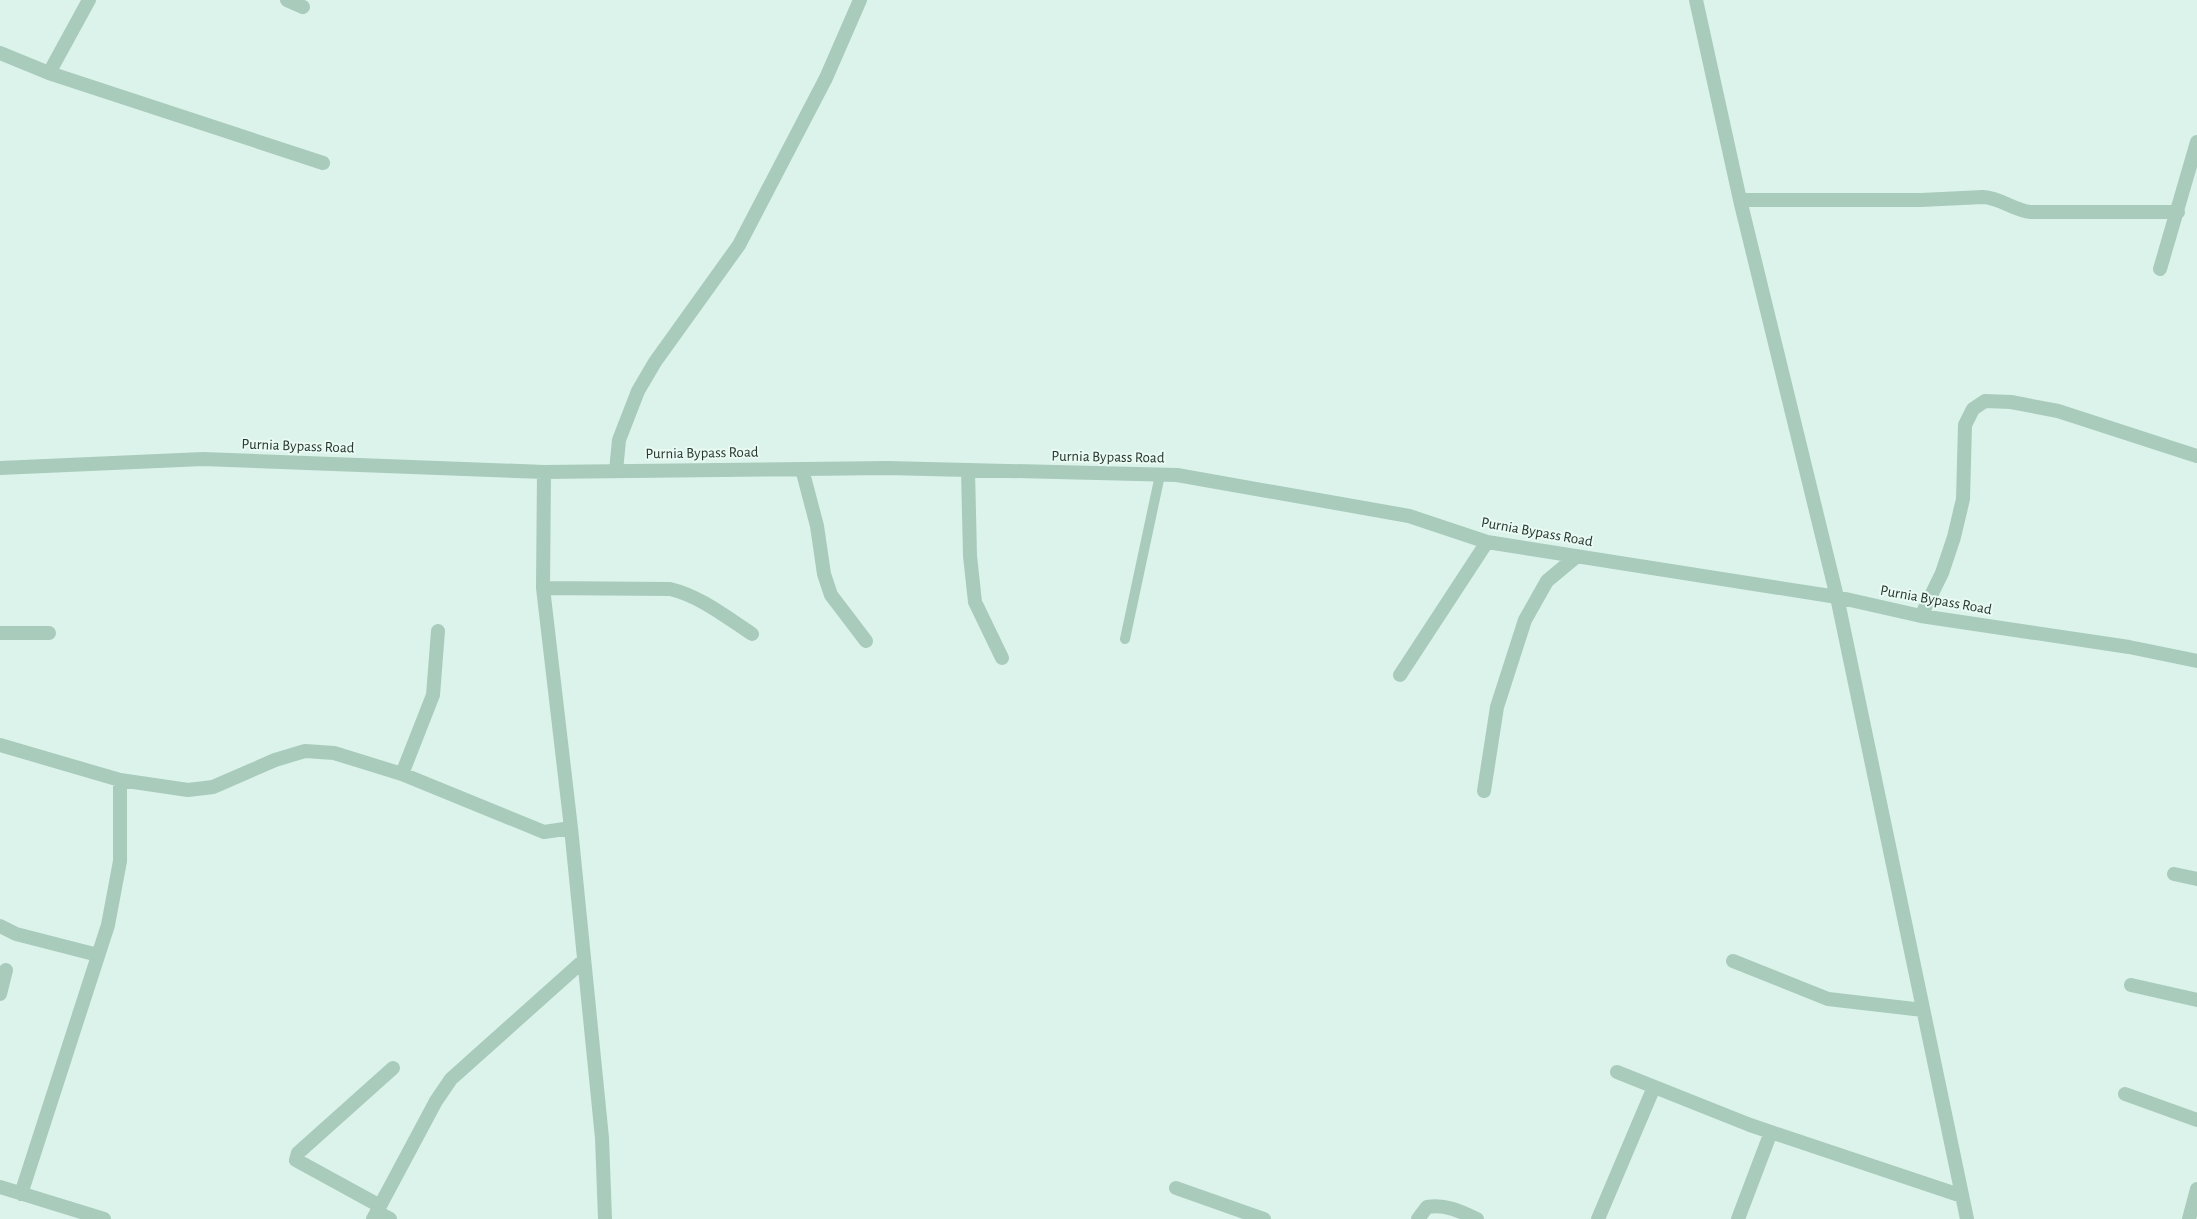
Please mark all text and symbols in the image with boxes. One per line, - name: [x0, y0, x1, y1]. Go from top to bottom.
- street label: Purnia Bypass Road: [241, 437, 355, 455]
- street label: Purnia Bypass Road: [645, 445, 759, 461]
- street label: Purnia Bypass Road: [1051, 449, 1165, 465]
- street label: Purnia Bypass Road: [1480, 515, 1594, 549]
- street label: Purnia Bypass Road: [1879, 583, 1993, 617]

